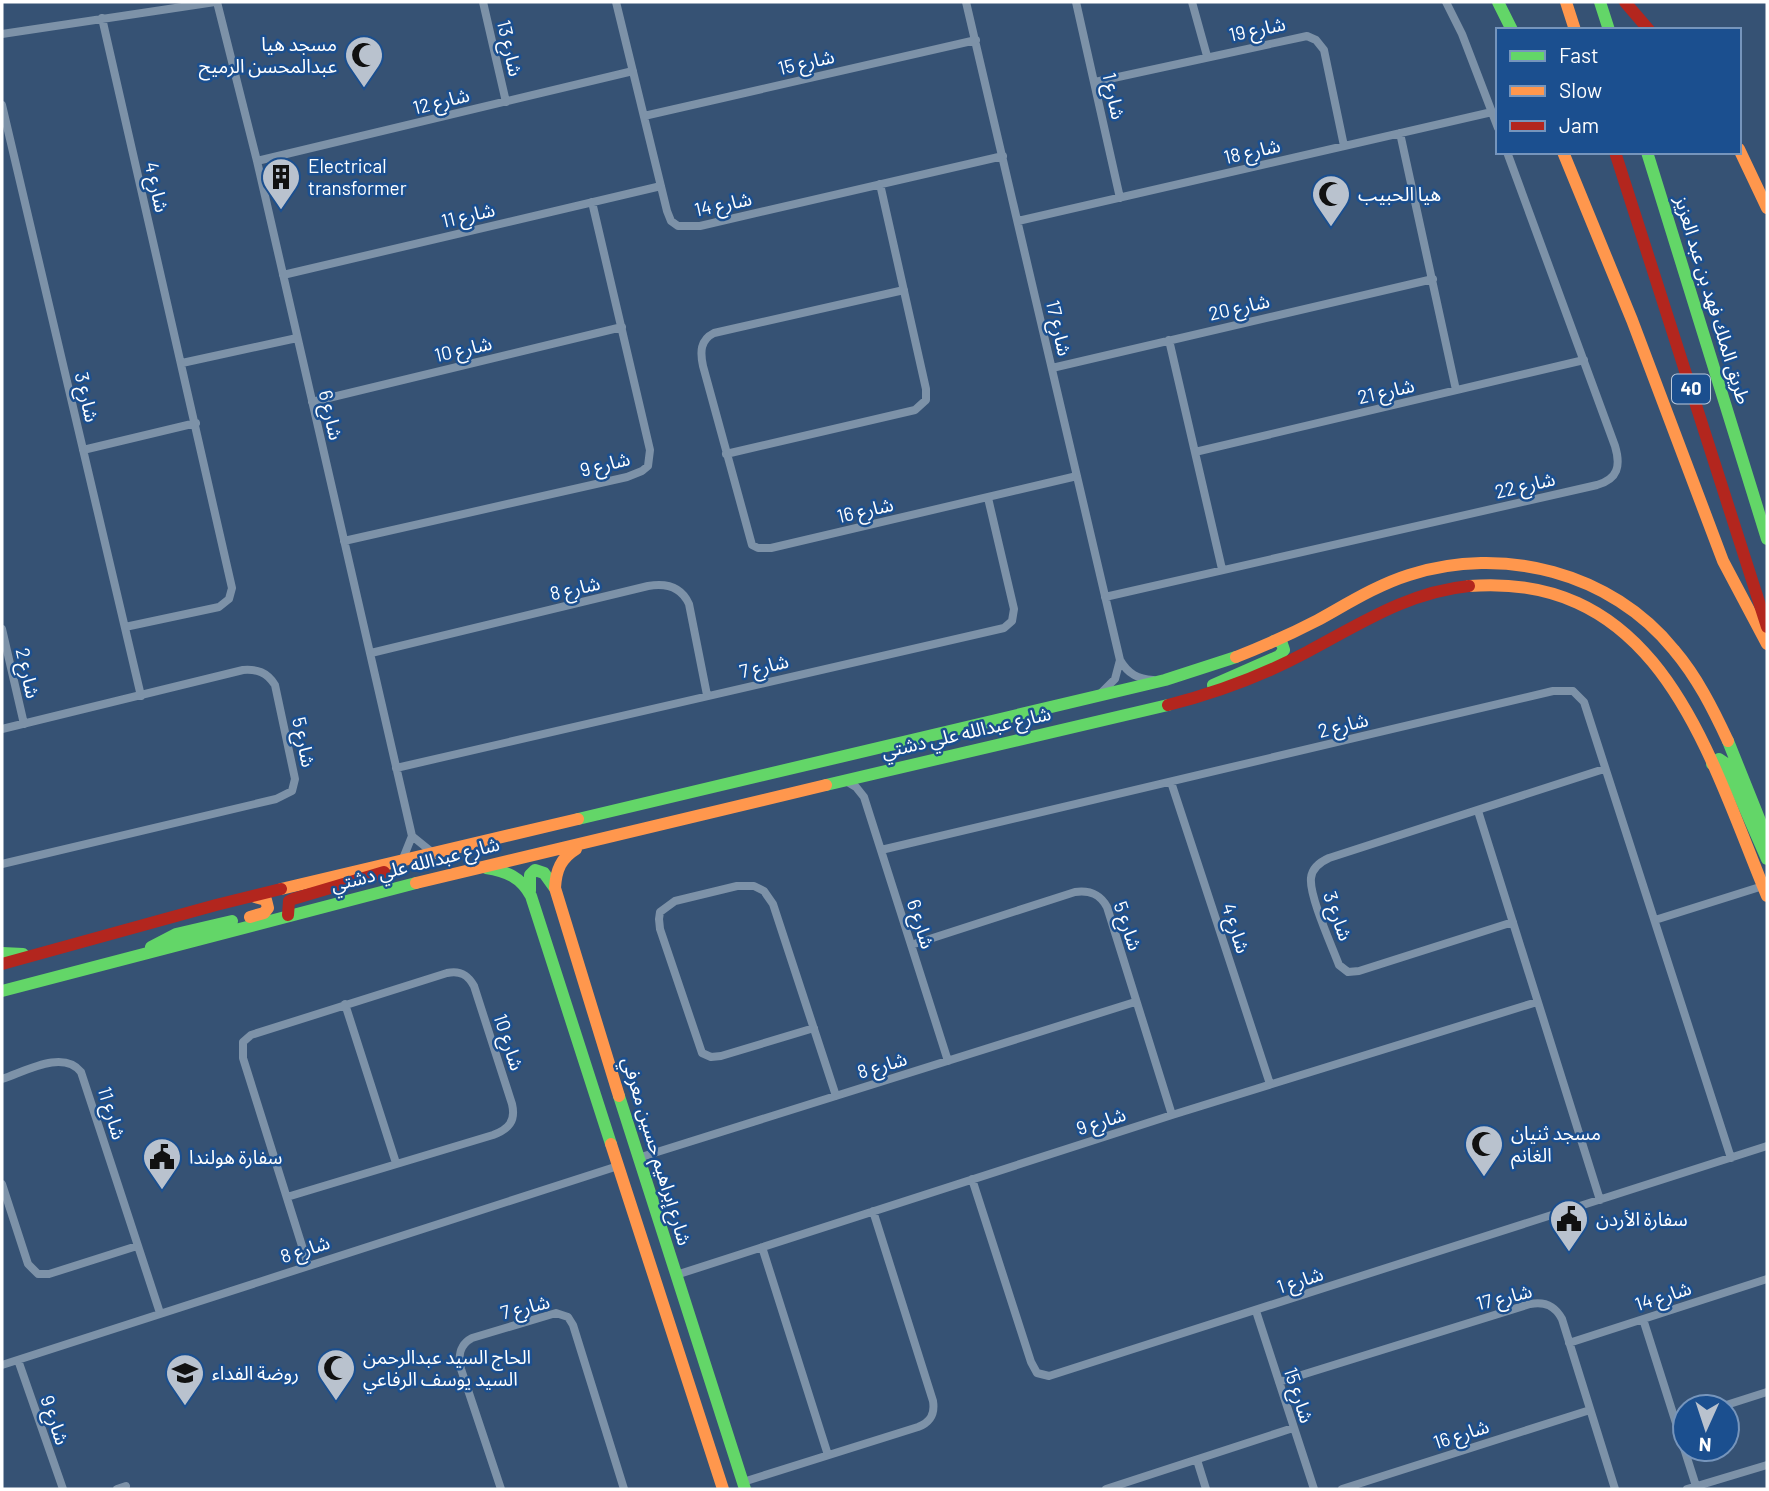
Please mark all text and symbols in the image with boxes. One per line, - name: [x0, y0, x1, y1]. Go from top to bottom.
- street label: شارع 19: [1226, 11, 1288, 49]
- street label: شارع 13: [490, 17, 528, 79]
- legend: [1496, 28, 1741, 154]
- place label: مسجد هيا عبدالمحسن الرميح: [199, 32, 337, 81]
- mosque icon: مسجد هيا عبدالمحسن الرميح: [343, 34, 385, 89]
- text: Fast: [1559, 42, 1599, 67]
- street label: شارع 15: [775, 44, 837, 82]
- street label: شارع 1: [1095, 70, 1131, 122]
- text: Slow: [1559, 77, 1602, 102]
- street label: شارع 12: [410, 82, 472, 122]
- text: Jam: [1559, 112, 1599, 137]
- street label: شارع 18: [1221, 133, 1283, 171]
- place label: Electrical transformer: [308, 154, 407, 199]
- building icon: Electrical transformer: [260, 156, 302, 211]
- street label: شارع 4: [138, 159, 174, 215]
- mosque icon: هيا الحبيب: [1310, 173, 1352, 228]
- place label: هيا الحبيب: [1358, 182, 1441, 205]
- street label: شارع 14: [692, 186, 754, 224]
- street label: طريق الملك فهد بن عبد العزيز: [1670, 192, 1756, 407]
- street label: شارع 11: [439, 197, 498, 235]
- street label: شارع 20: [1206, 288, 1272, 328]
- street label: شارع 17: [1039, 298, 1077, 359]
- street label: شارع 10: [432, 331, 495, 369]
- street label: شارع 3: [68, 370, 104, 425]
- street label: شارع 21: [1355, 373, 1417, 411]
- road number: 40: [1672, 374, 1710, 404]
- street label: شارع 6: [312, 388, 348, 443]
- street label: شارع 9: [577, 446, 633, 484]
- street label: شارع 22: [1492, 466, 1558, 506]
- street label: شارع 16: [834, 492, 896, 530]
- street label: شارع 8: [548, 571, 603, 607]
- street label: شارع 2: [9, 645, 45, 701]
- street label: شارع 7: [737, 649, 791, 685]
- street label: شارع عبدالله علي دشتي: [879, 701, 1054, 767]
- street label: شارع 2: [1315, 707, 1371, 745]
- street label: شارع 5: [285, 715, 321, 770]
- street label: شارع عبدالله علي دشتي: [328, 831, 503, 900]
- street label: شارع 3: [1316, 888, 1358, 945]
- street label: شارع 6: [900, 896, 940, 952]
- street label: شارع 5: [1107, 898, 1148, 954]
- street label: شارع 4: [1215, 900, 1255, 957]
- street label: شارع 10: [487, 1011, 529, 1074]
- street label: شارع 8: [854, 1046, 910, 1086]
- street label: شارع إبراهيم حسين معرفي: [614, 1054, 697, 1249]
- street label: شارع 11: [91, 1084, 131, 1143]
- street label: شارع 9: [1073, 1102, 1129, 1142]
- place label: مسجد ثنيان الغانم: [1511, 1121, 1601, 1170]
- mosque icon: مسجد ثنيان الغانم: [1463, 1123, 1505, 1178]
- public building icon: سفارة هولندا: [141, 1136, 183, 1191]
- place label: سفارة هولندا: [189, 1145, 283, 1169]
- public building icon: سفارة الأردن: [1548, 1198, 1590, 1253]
- place label: سفارة الأردن: [1596, 1207, 1688, 1231]
- street label: شارع 8: [277, 1230, 333, 1270]
- street label: شارع 1: [1274, 1261, 1327, 1301]
- street label: شارع 14: [1632, 1276, 1695, 1318]
- street label: شارع 17: [1474, 1279, 1535, 1317]
- street label: شارع 7: [498, 1289, 553, 1327]
- place label: الحاج السيد عبدالرحمن السيد يوسف الرفاعي: [363, 1345, 531, 1394]
- mosque icon: الحاج السيد عبدالرحمن السيد يوسف الرفاعي: [315, 1347, 357, 1402]
- school or university icon: روضة الفداء: [164, 1352, 206, 1407]
- place label: روضة الفداء: [212, 1361, 299, 1385]
- street label: شارع 15: [1277, 1364, 1319, 1427]
- street label: شارع 9: [34, 1392, 75, 1449]
- north arrow: [1671, 1393, 1741, 1463]
- street label: شارع 16: [1430, 1414, 1493, 1456]
- text: N: [1698, 1434, 1712, 1457]

